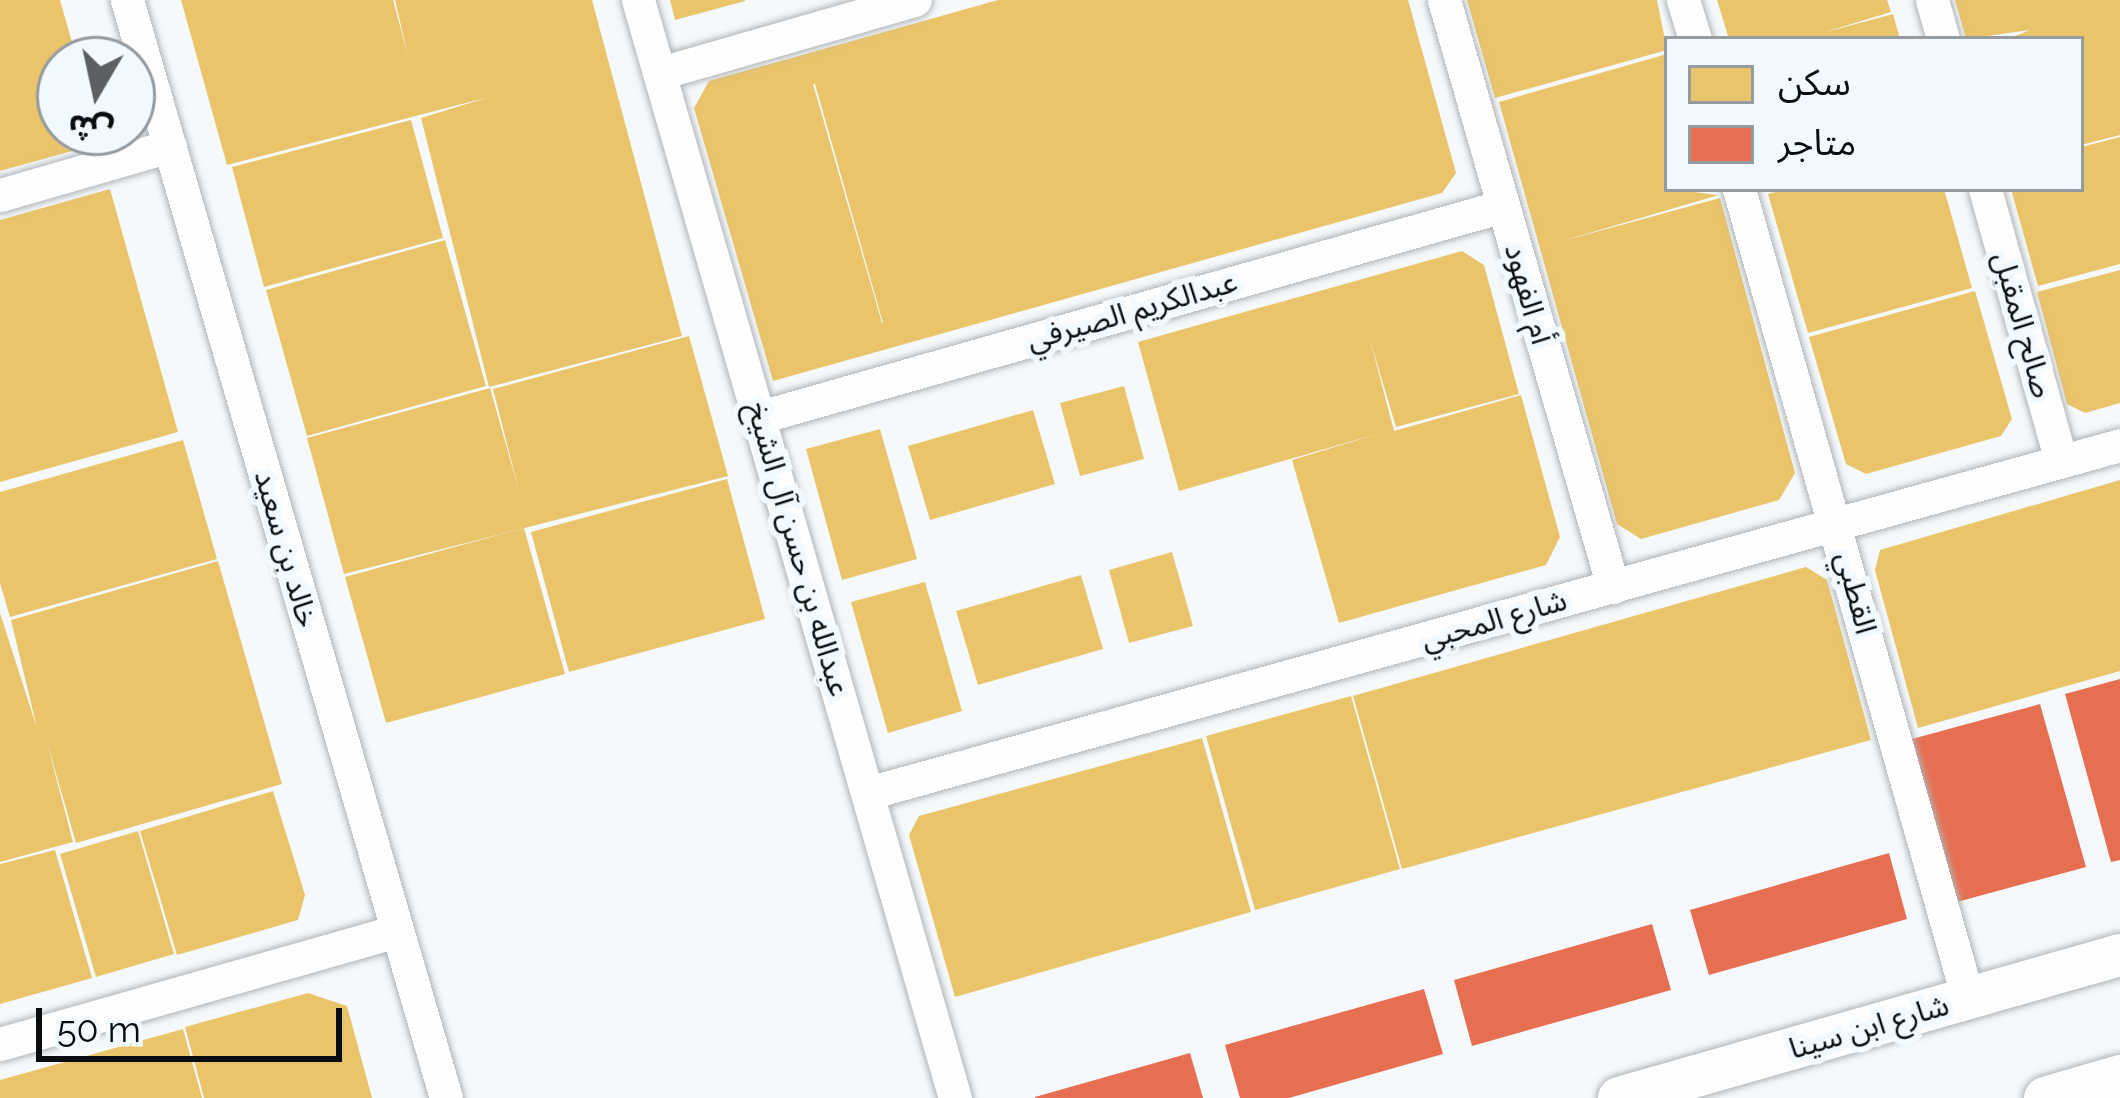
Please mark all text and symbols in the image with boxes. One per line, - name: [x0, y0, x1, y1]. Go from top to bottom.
- north arrow: [36, 36, 156, 156]
- legend: [1664, 36, 2084, 192]
- text: سكن: [1778, 61, 1851, 103]
- text: ش: [65, 106, 116, 152]
- text: متاجر: [1778, 121, 1856, 163]
- street label: أم الفهود: [1497, 240, 1559, 348]
- street label: صالح المقبل: [1985, 248, 2061, 402]
- street label: عبدالكريم الصيرفي: [1023, 264, 1241, 358]
- street label: عبدالله بن حسن آل الشيخ: [739, 398, 857, 700]
- street label: خالد بن سعيد: [246, 466, 326, 632]
- street label: القطبي: [1828, 548, 1884, 638]
- street label: شارع المحبي: [1417, 582, 1571, 658]
- scale bar: [42, 984, 348, 1058]
- street label: شارع ابن سينا: [1785, 987, 1953, 1067]
- text: 50 m: [57, 1008, 141, 1050]

